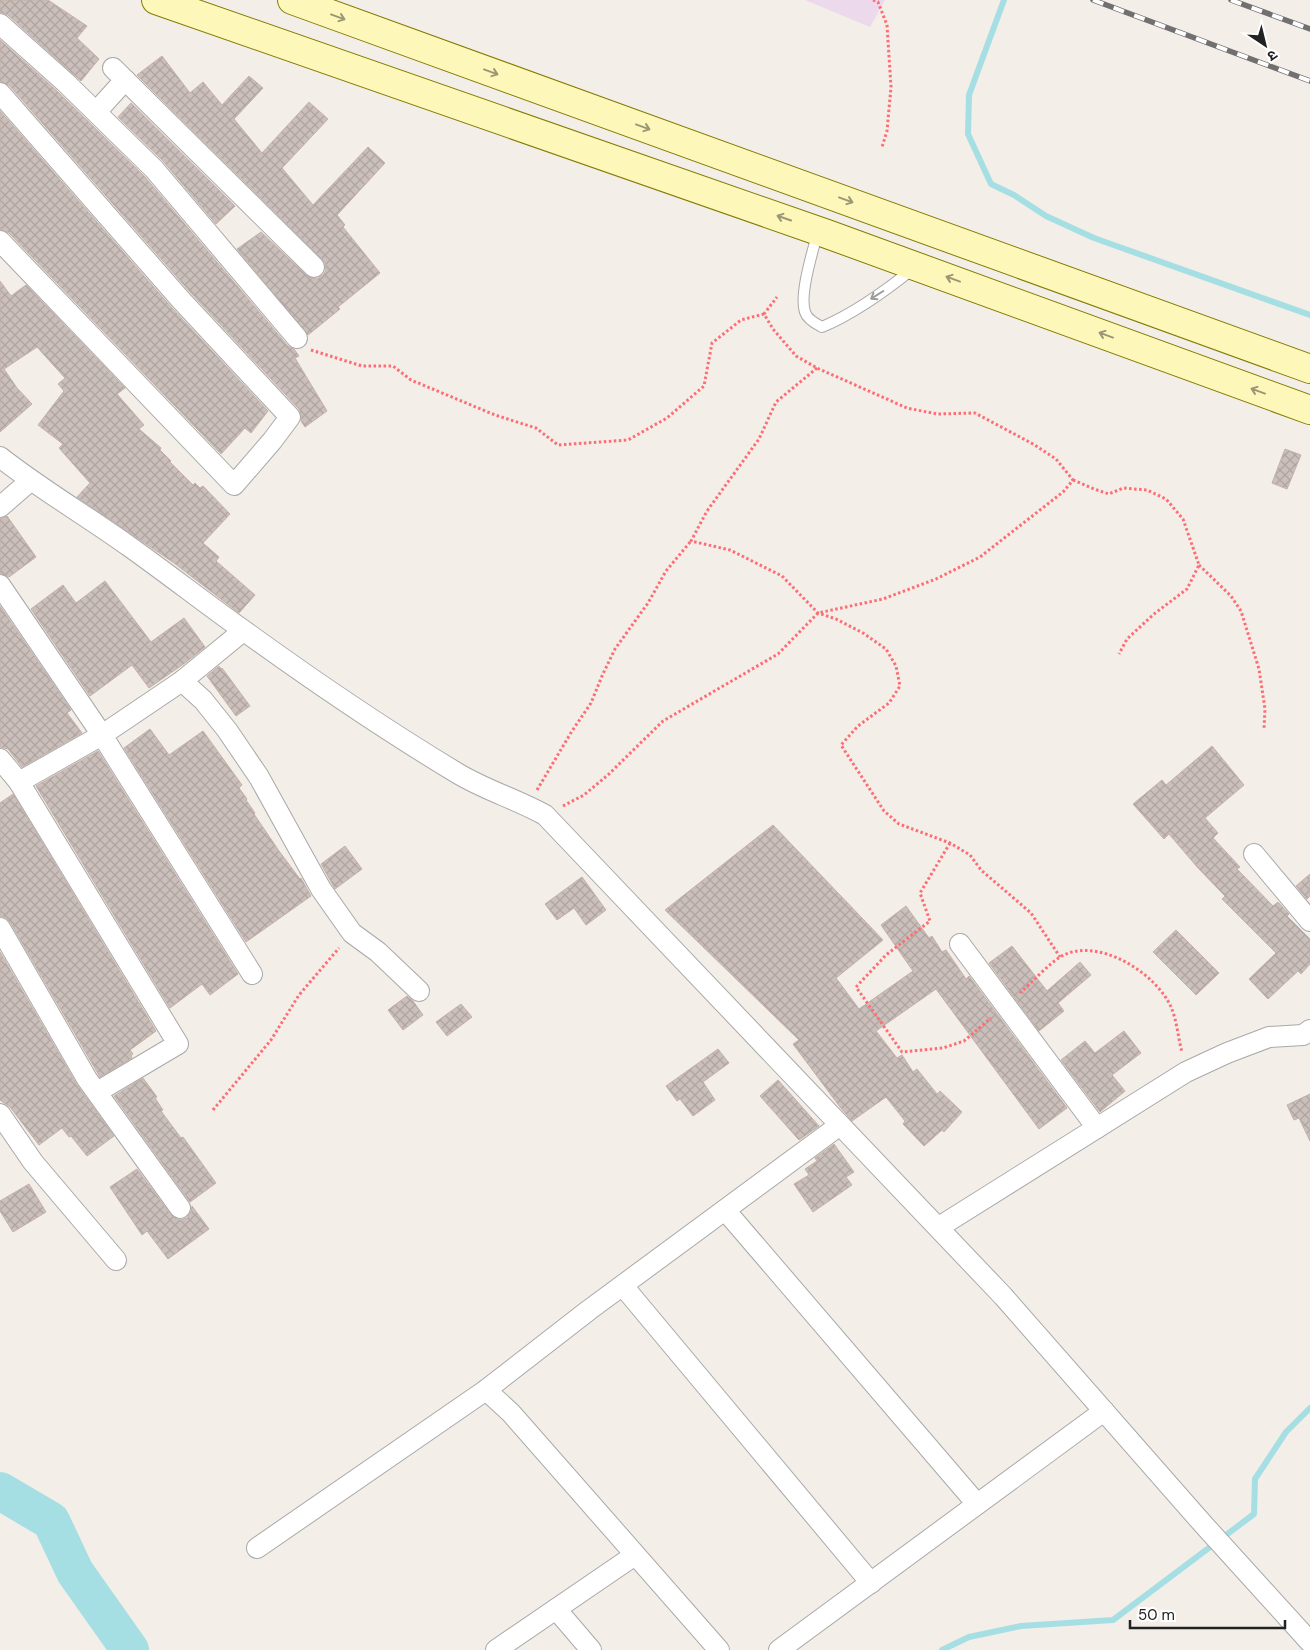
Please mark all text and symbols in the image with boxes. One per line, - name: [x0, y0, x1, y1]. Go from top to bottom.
- one-way arrow: [329, 12, 345, 22]
- north arrow: [1240, 20, 1290, 70]
- text: उ: [1263, 46, 1281, 66]
- one-way arrow: [482, 68, 498, 77]
- one-way arrow: [635, 123, 651, 132]
- one-way arrow: [837, 196, 853, 205]
- one-way arrow: [776, 213, 792, 223]
- one-way arrow: [946, 274, 961, 283]
- one-way arrow: [871, 290, 885, 300]
- one-way arrow: [1098, 330, 1114, 339]
- one-way arrow: [1251, 386, 1266, 395]
- scale bar: [1130, 1598, 1285, 1630]
- text: 50 m: [1138, 1605, 1175, 1625]

